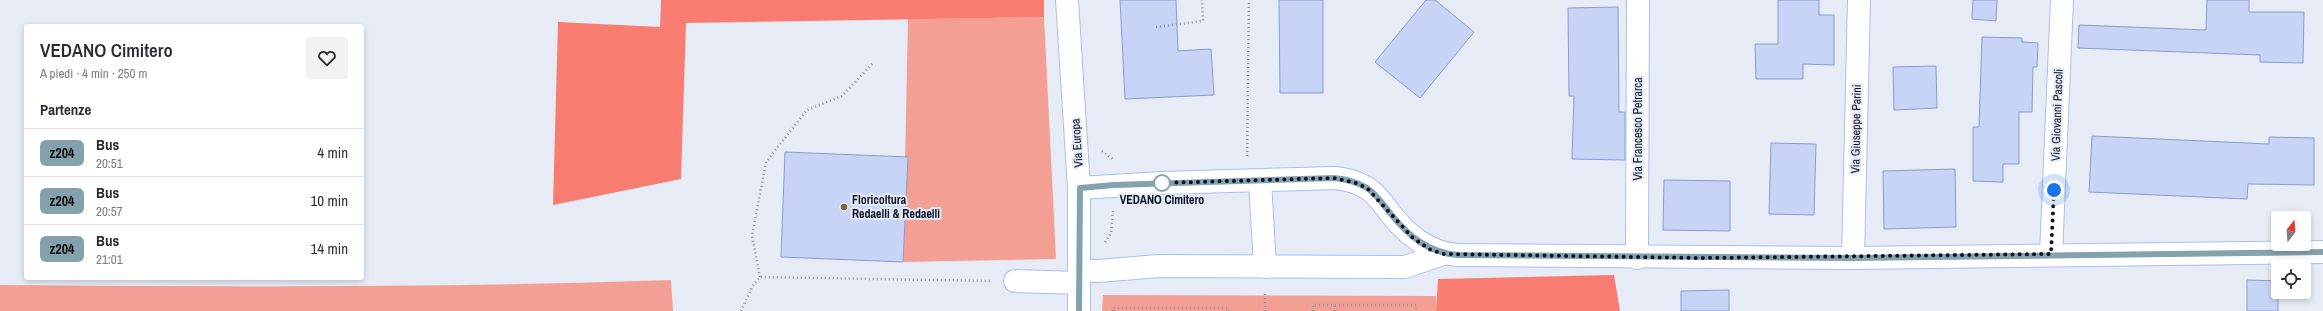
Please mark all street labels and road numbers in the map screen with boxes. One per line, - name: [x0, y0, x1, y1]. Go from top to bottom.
- street label: Via Giovanni Pascoli: [2047, 69, 2067, 161]
- street label: Via Francesco Petrarca: [1630, 77, 1646, 181]
- street label: Via Giuseppe Parini: [1847, 84, 1865, 174]
- street label: Via Europa: [1067, 117, 1087, 168]

